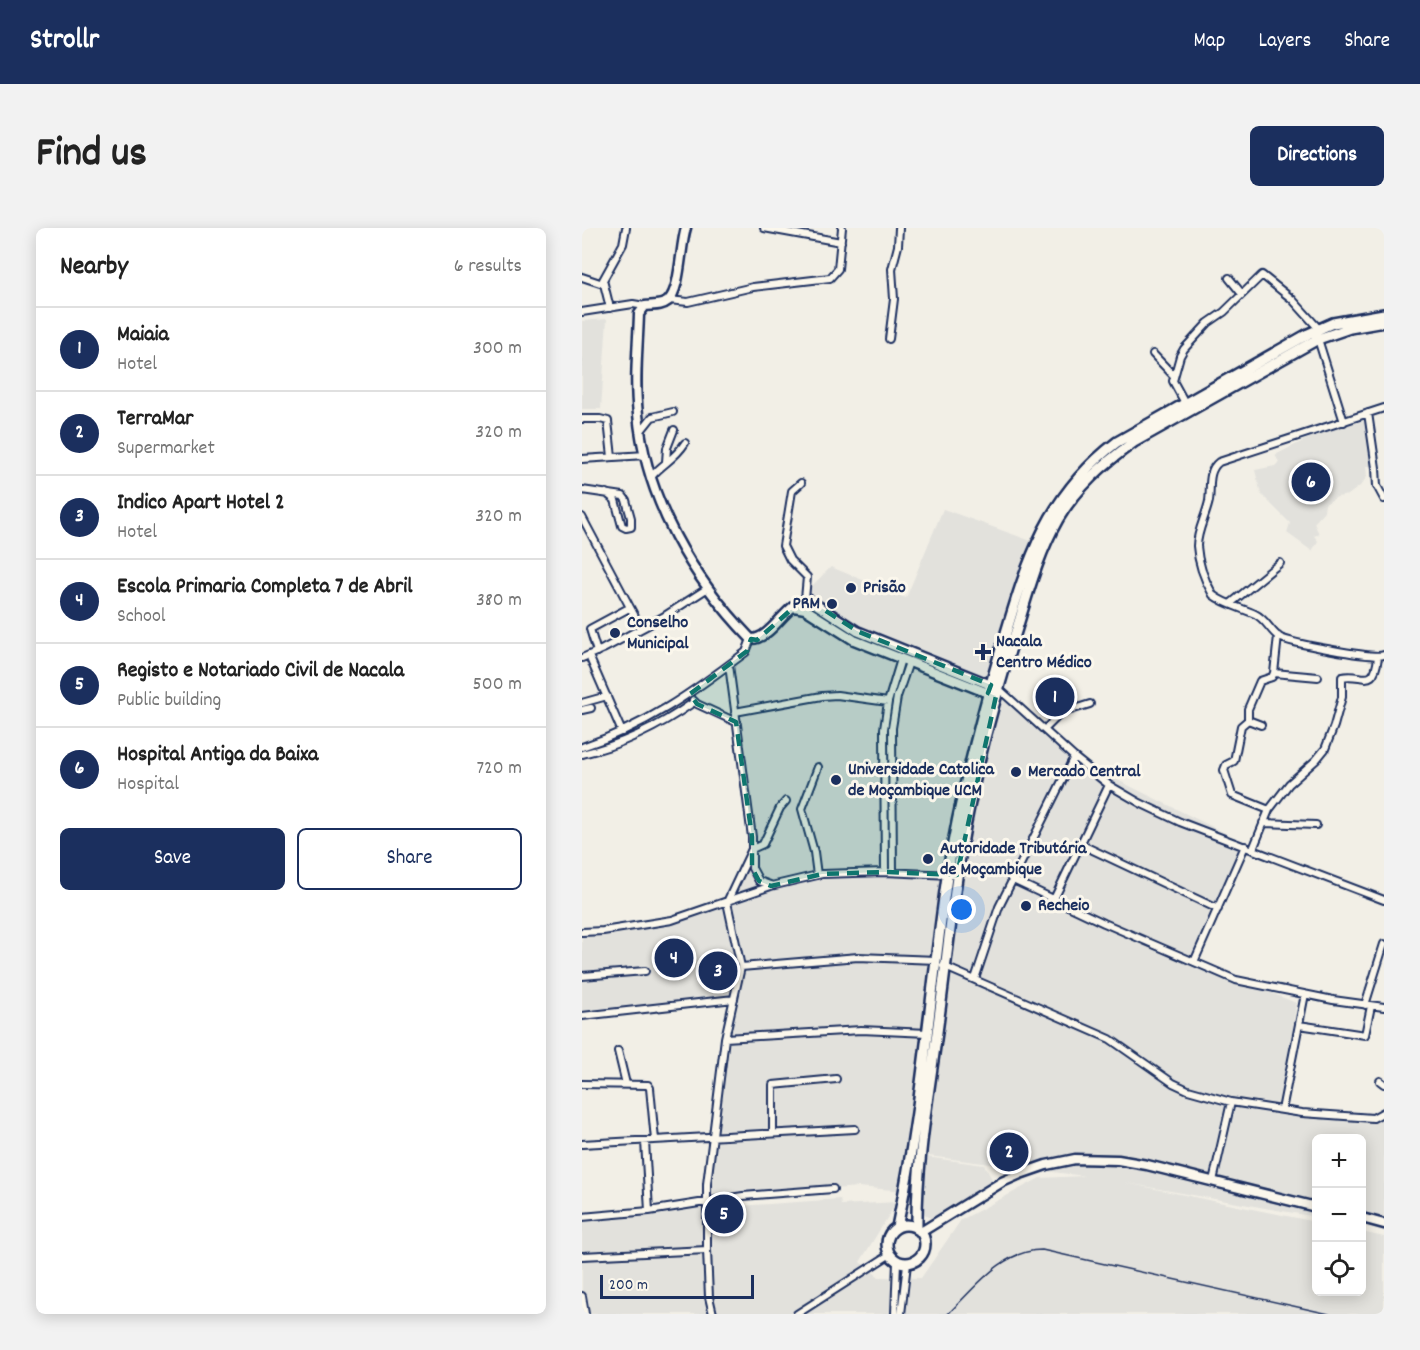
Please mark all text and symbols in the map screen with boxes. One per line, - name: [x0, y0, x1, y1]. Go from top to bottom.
- text: Strollr: [30, 22, 99, 62]
- text: Map: [1194, 27, 1225, 57]
- text: Layers: [1258, 27, 1311, 57]
- text: Share: [1344, 27, 1390, 57]
- text: Find us: [36, 126, 147, 186]
- button: Directions: [1250, 126, 1384, 186]
- text: Nearby: [60, 249, 128, 286]
- text: 6 results: [454, 253, 522, 281]
- text: Maiaia: [117, 320, 169, 351]
- text: 1: [77, 335, 82, 363]
- text: 300 m: [473, 335, 522, 363]
- text: Hotel: [117, 351, 157, 379]
- text: TerraMar: [117, 404, 194, 435]
- text: 2: [75, 419, 84, 447]
- text: 320 m: [475, 419, 522, 447]
- text: Supermarket: [117, 435, 215, 463]
- pin: 6: [1292, 460, 1330, 504]
- text: Indico Apart Hotel 2: [117, 488, 285, 519]
- text: 3: [75, 503, 84, 531]
- text: 320 m: [475, 503, 522, 531]
- text: Hotel: [117, 519, 157, 547]
- text: Escola Primaria Completa 7 de Abril: [117, 572, 412, 603]
- place label: Prisão: [863, 576, 906, 601]
- marker: Prisão: [844, 581, 858, 595]
- text: 4: [75, 587, 84, 615]
- text: 380 m: [476, 587, 522, 615]
- place label: PRM: [793, 592, 820, 617]
- marker: PRM: [825, 597, 839, 611]
- text: School: [117, 603, 166, 631]
- place label: Conselho Municipal: [627, 611, 689, 657]
- marker: Conselho Municipal: [608, 626, 622, 640]
- place label: Nacala Centro Médico: [996, 630, 1092, 676]
- marker: Nacala Centro Médico: [974, 643, 992, 661]
- text: Registo e Notariado Civil de Nacala: [117, 656, 404, 687]
- text: 5: [75, 671, 84, 699]
- text: 500 m: [473, 671, 522, 699]
- pin: 1: [1036, 674, 1074, 720]
- text: Public building: [117, 687, 221, 715]
- text: Hospital Antiga da Baixa: [117, 740, 318, 771]
- text: 6: [75, 755, 84, 783]
- text: 720 m: [476, 755, 522, 783]
- place label: Universidade Catolica de Moçambique UCM: [848, 758, 994, 804]
- place label: Mercado Central: [1028, 760, 1141, 785]
- marker: Mercado Central: [1009, 765, 1023, 779]
- text: Hospital: [117, 771, 179, 799]
- marker: Universidade Catolica de Moçambique UCM: [829, 773, 843, 787]
- button: Save: [60, 828, 285, 890]
- button: Share: [297, 828, 522, 890]
- place label: Autoridade Tributária de Moçambique: [940, 837, 1087, 883]
- marker: Autoridade Tributária de Moçambique: [921, 852, 935, 866]
- place label: Recheio: [1038, 894, 1089, 919]
- your location: [947, 895, 976, 924]
- marker: Recheio: [1019, 899, 1033, 913]
- pin: 4: [654, 936, 694, 980]
- pin: 3: [698, 948, 738, 994]
- pin: 2: [990, 1130, 1028, 1174]
- map controls: [1312, 1134, 1366, 1296]
- button: +: [1312, 1134, 1366, 1188]
- button: −: [1312, 1188, 1366, 1242]
- pin: 5: [704, 1192, 744, 1236]
- button: locate: [1312, 1242, 1366, 1296]
- scale bar: [600, 1272, 754, 1300]
- text: 200 m: [609, 1274, 648, 1297]

